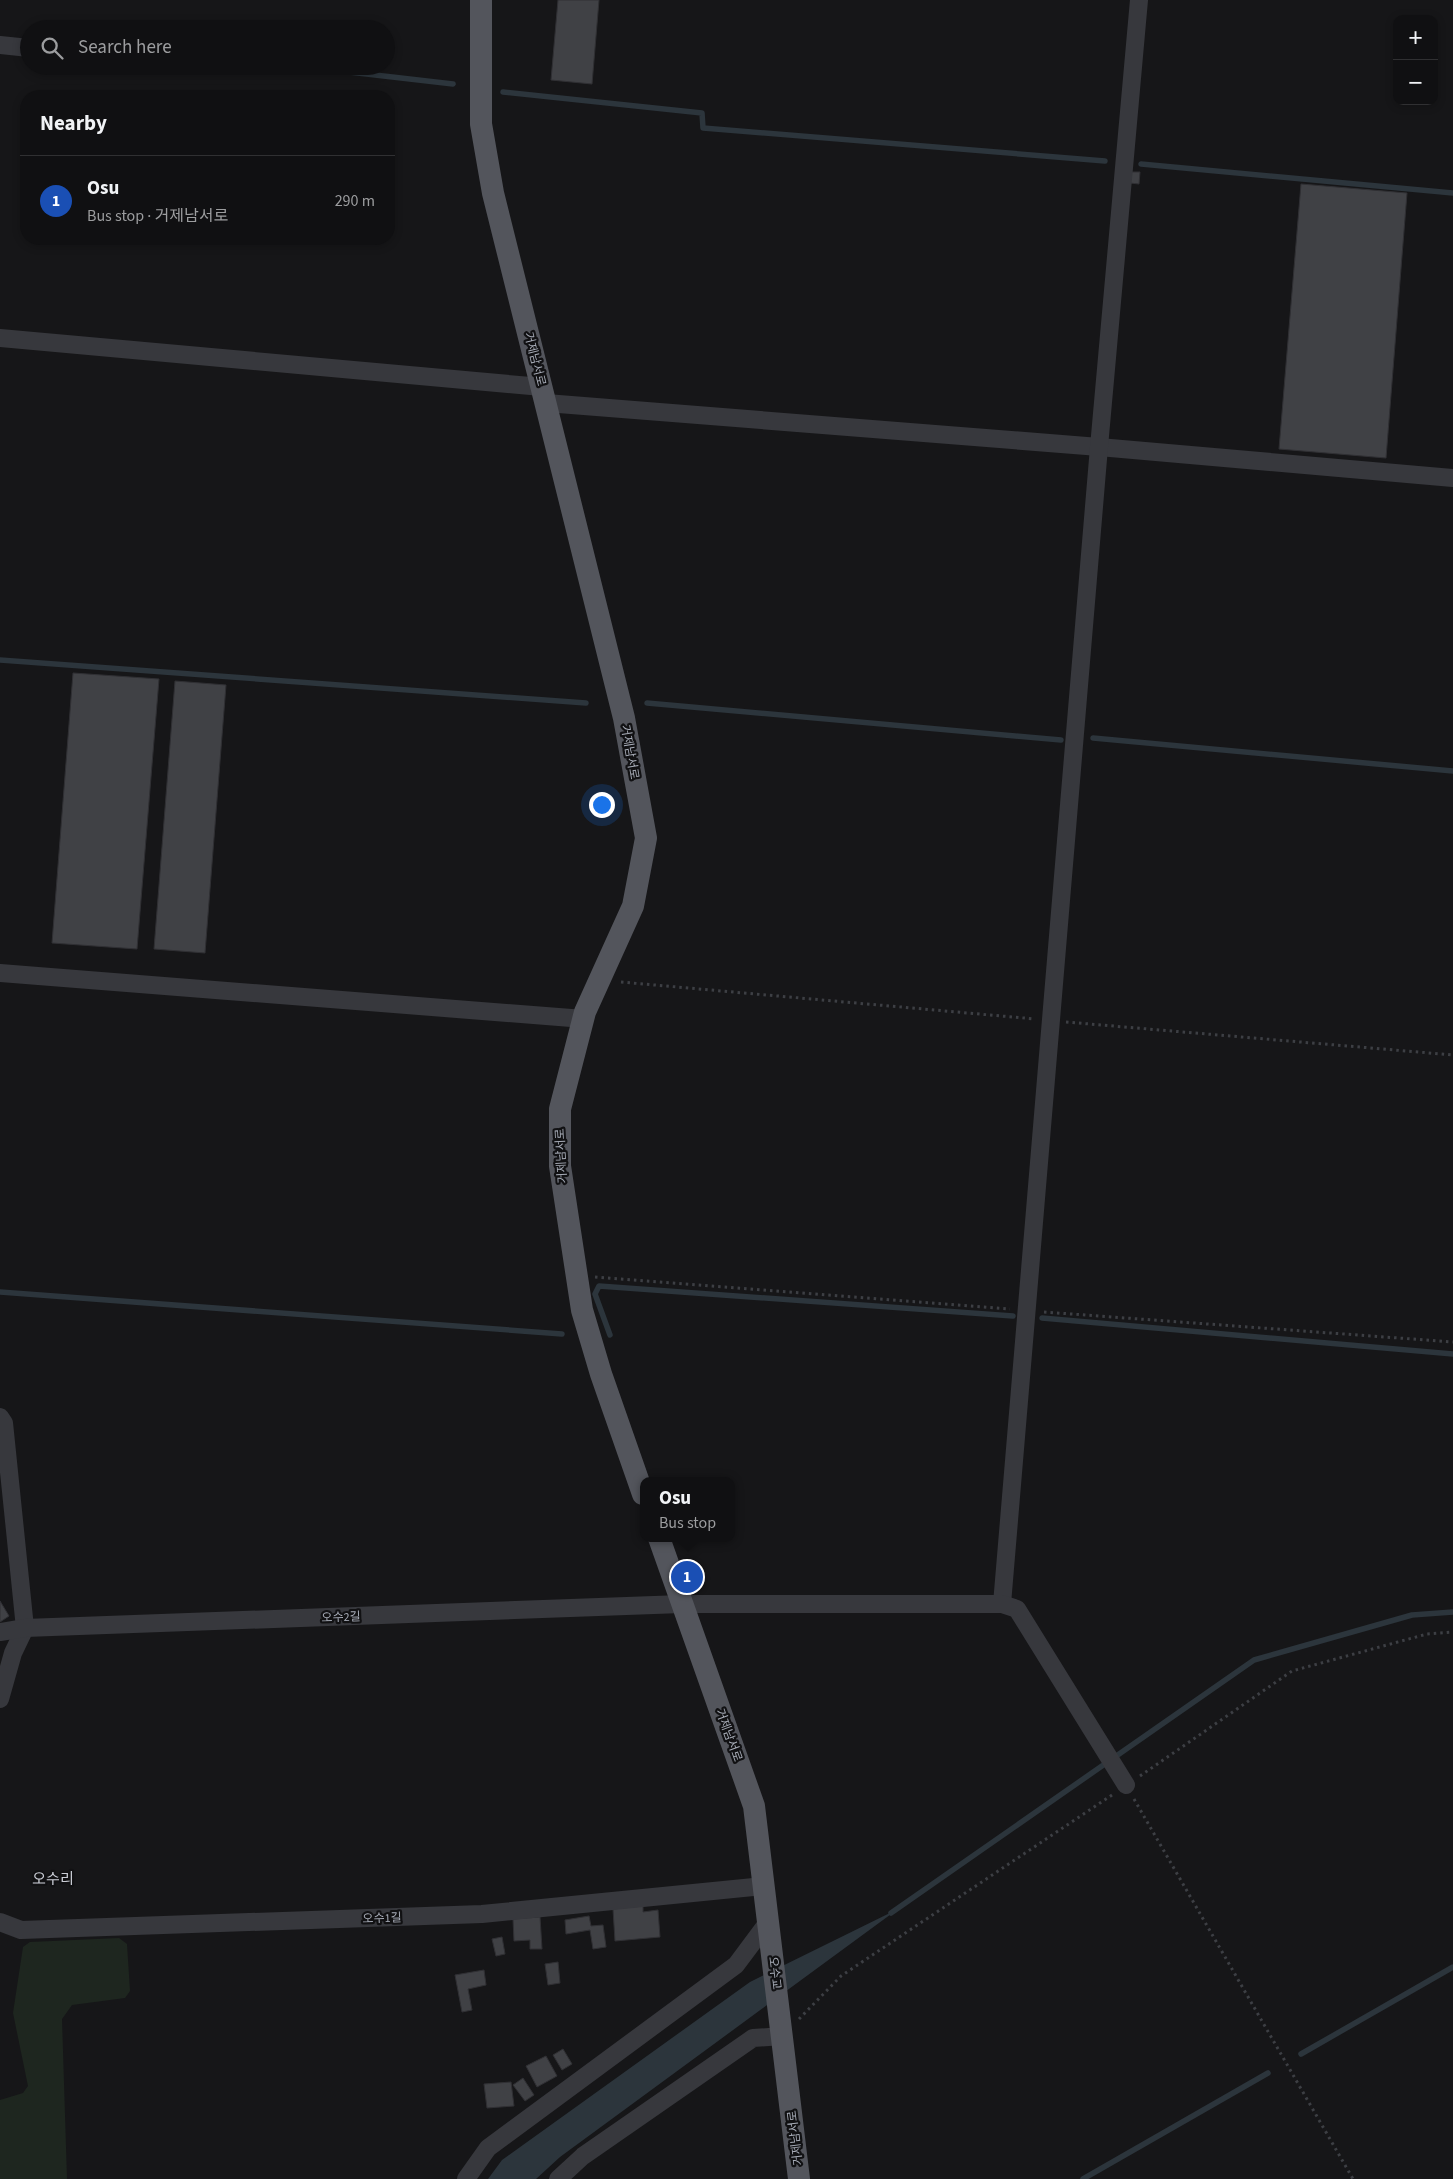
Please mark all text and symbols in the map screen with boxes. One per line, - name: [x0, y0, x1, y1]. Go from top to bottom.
- map controls: [1393, 15, 1438, 105]
- button: +: [1393, 15, 1438, 60]
- search box: [20, 20, 395, 75]
- icon: search: [38, 34, 66, 62]
- text: Search here: [78, 34, 172, 61]
- button: −: [1393, 60, 1438, 105]
- text: Nearby: [40, 108, 107, 138]
- text: Osu: [87, 175, 119, 202]
- text: 1: [52, 190, 60, 212]
- text: 290 m: [335, 190, 375, 212]
- text: Bus stop · 거제남서로: [87, 205, 228, 227]
- street label: 거제남서로: [520, 330, 549, 388]
- street label: 거제남서로: [616, 723, 643, 781]
- your location: [589, 792, 615, 818]
- street label: 거제남서로: [552, 1128, 571, 1184]
- popup: [640, 1477, 735, 1542]
- text: Osu: [659, 1485, 691, 1512]
- text: Bus stop: [659, 1512, 716, 1534]
- pin: 1: [671, 1558, 703, 1596]
- street label: 오수2길: [321, 1608, 361, 1627]
- street label: 거제남서로: [711, 1706, 746, 1764]
- district label: 오수리: [32, 1869, 74, 1890]
- street label: 오수1길: [362, 1909, 402, 1928]
- street label: 오수교: [764, 1956, 785, 1991]
- street label: 거제남서로: [784, 2110, 807, 2166]

